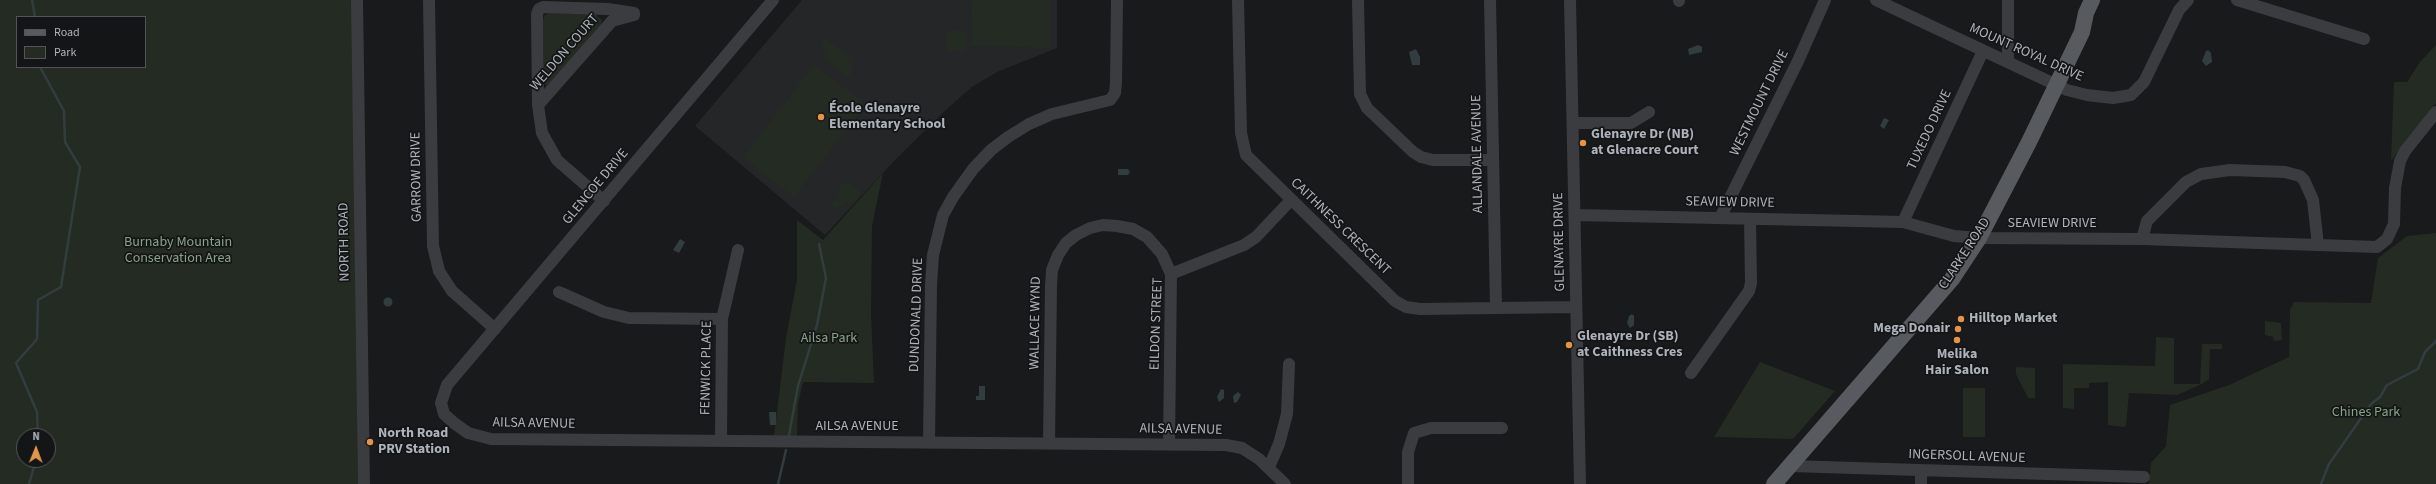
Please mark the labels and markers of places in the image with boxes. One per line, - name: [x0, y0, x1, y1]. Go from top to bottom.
- place label: École Glenayre Elementary School: [829, 101, 945, 134]
- marker: École Glenayre Elementary School: [816, 112, 826, 122]
- place label: Glenayre Dr (NB) at Glenacre Court: [1591, 127, 1699, 160]
- marker: Glenayre Dr (NB) at Glenacre Court: [1578, 138, 1588, 148]
- place label: Hilltop Market: [1969, 311, 2057, 327]
- marker: Hilltop Market: [1956, 314, 1966, 324]
- place label: Mega Donair: [1873, 321, 1950, 337]
- marker: Mega Donair: [1953, 324, 1963, 334]
- place label: Glenayre Dr (SB) at Caithness Cres: [1577, 329, 1683, 362]
- marker: Melika Hair Salon: [1952, 335, 1962, 345]
- marker: Glenayre Dr (SB) at Caithness Cres: [1564, 340, 1574, 350]
- place label: Melika Hair Salon: [1925, 347, 1989, 380]
- place label: North Road PRV Station: [378, 426, 450, 458]
- marker: North Road PRV Station: [365, 437, 375, 447]

